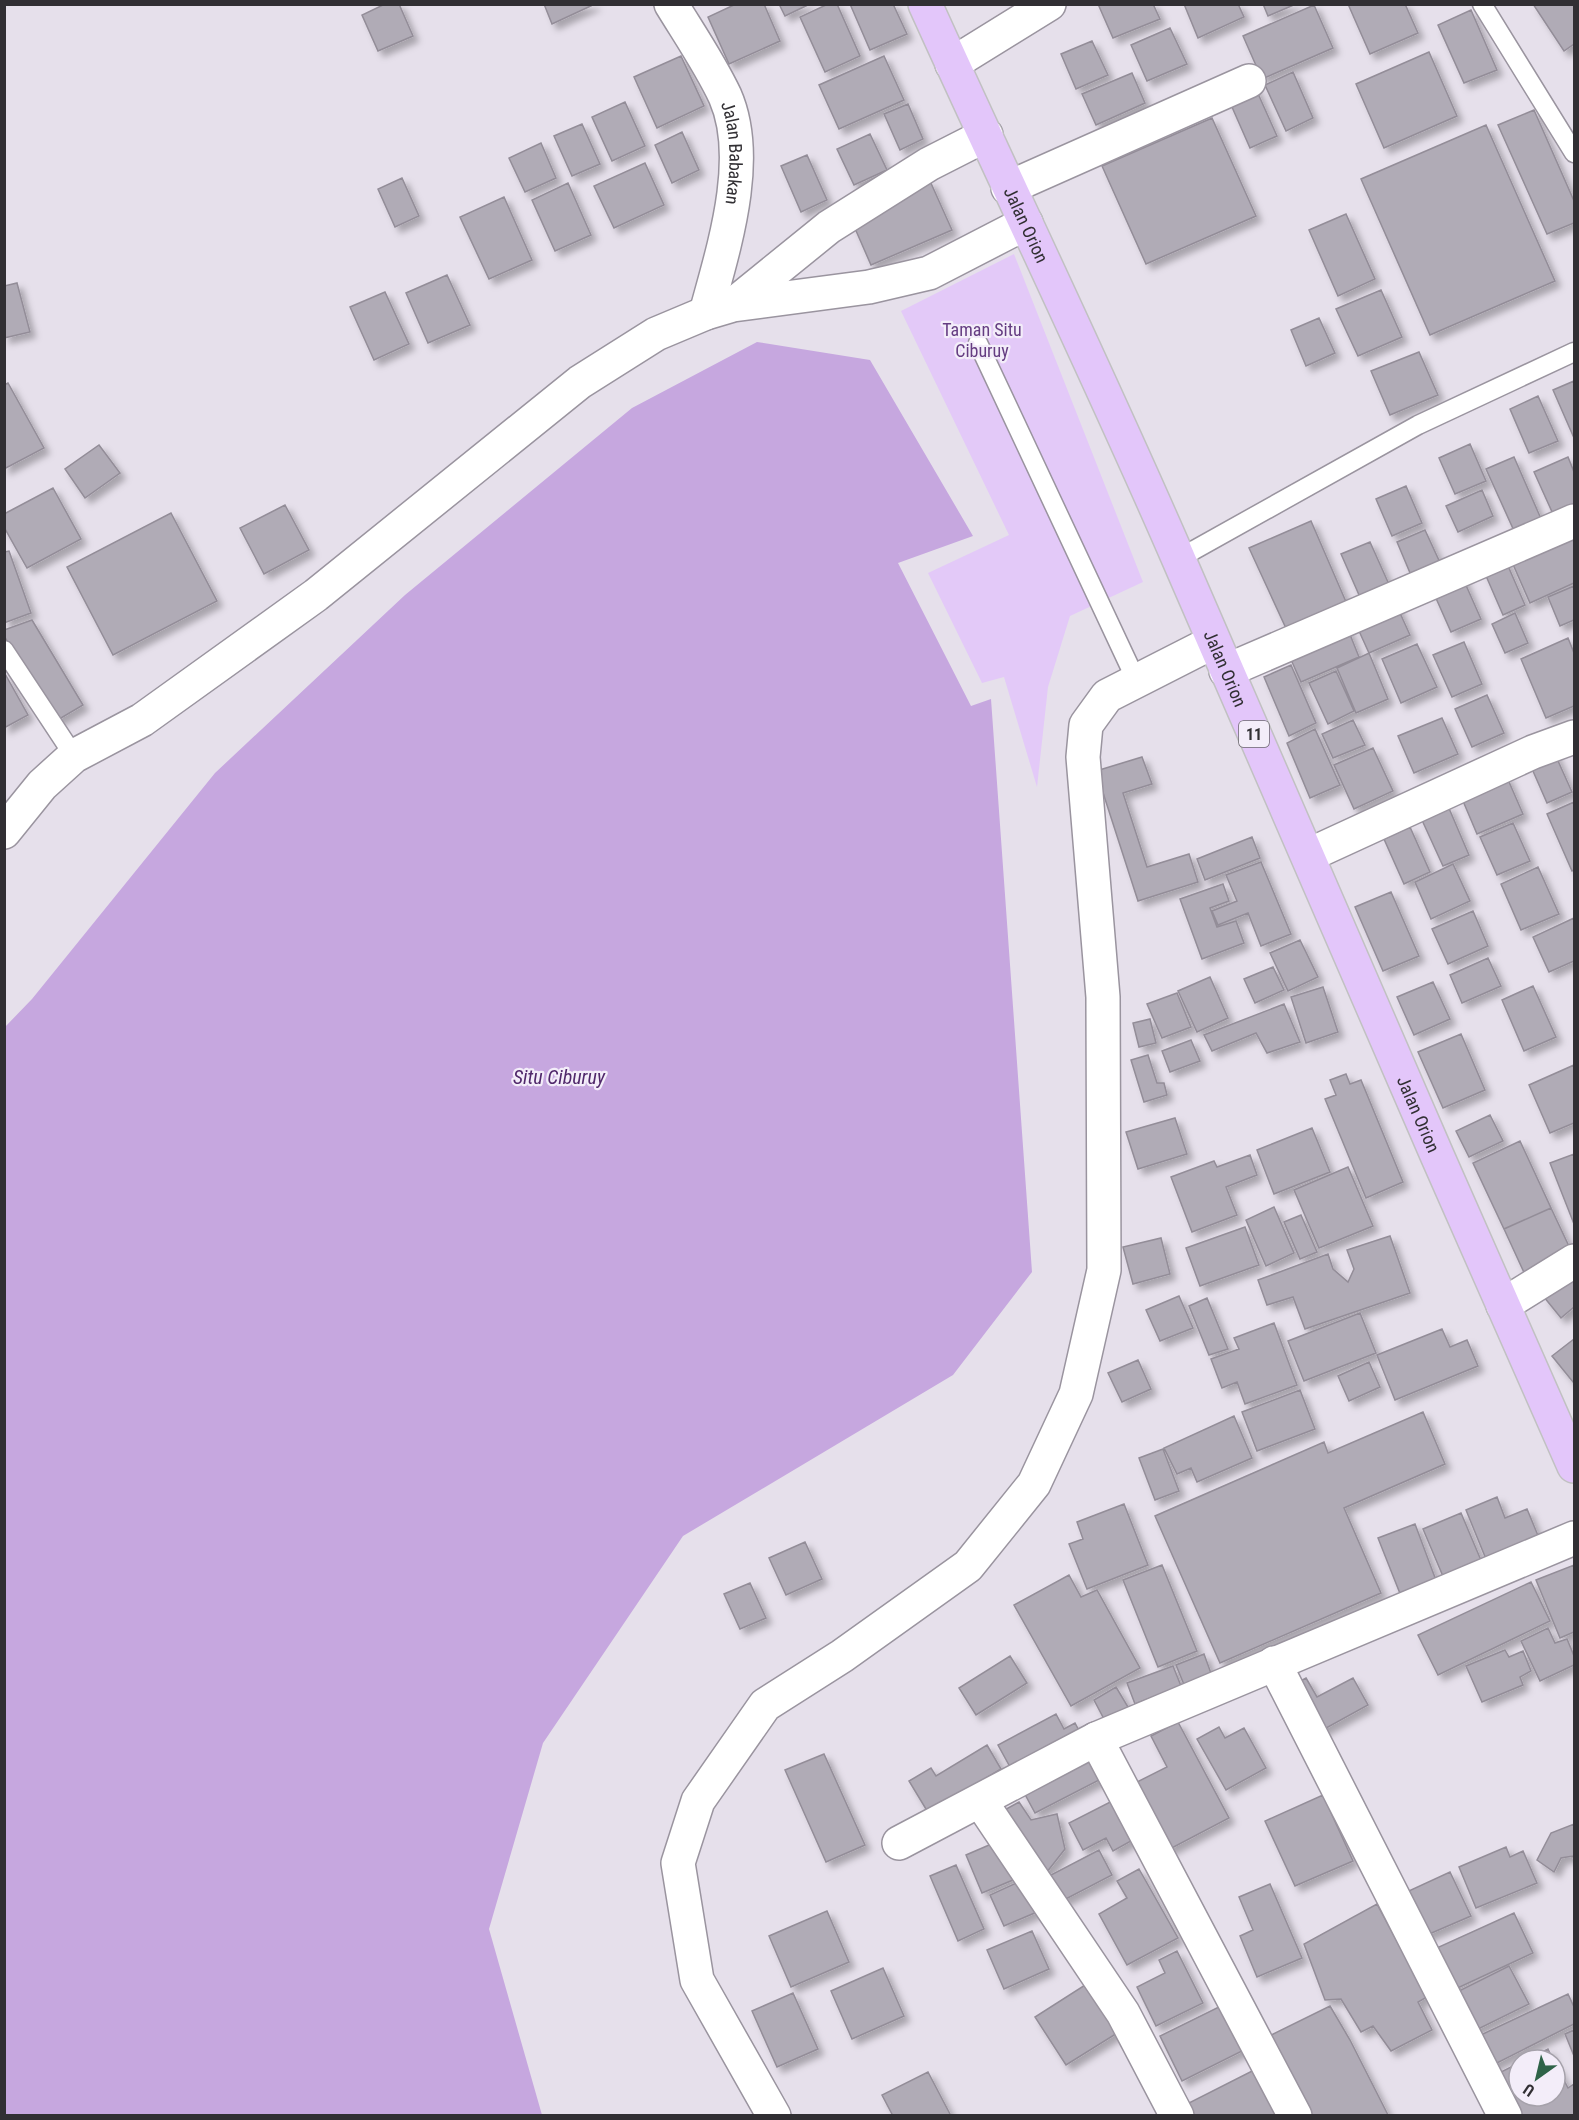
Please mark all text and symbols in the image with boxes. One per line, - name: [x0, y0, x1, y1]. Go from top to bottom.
- street label: Jalan Babakan: [717, 98, 747, 206]
- street label: Jalan Orion: [1000, 183, 1053, 266]
- park label: Taman Situ Ciburuy: [942, 319, 1022, 361]
- street label: Jalan Orion: [1200, 627, 1251, 710]
- road number: 11: [1239, 721, 1269, 747]
- water label: Situ Ciburuy: [513, 1065, 606, 1089]
- street label: Jalan Orion: [1393, 1073, 1445, 1155]
- north arrow: [1507, 2048, 1567, 2108]
- text: U: [1520, 2080, 1538, 2100]

